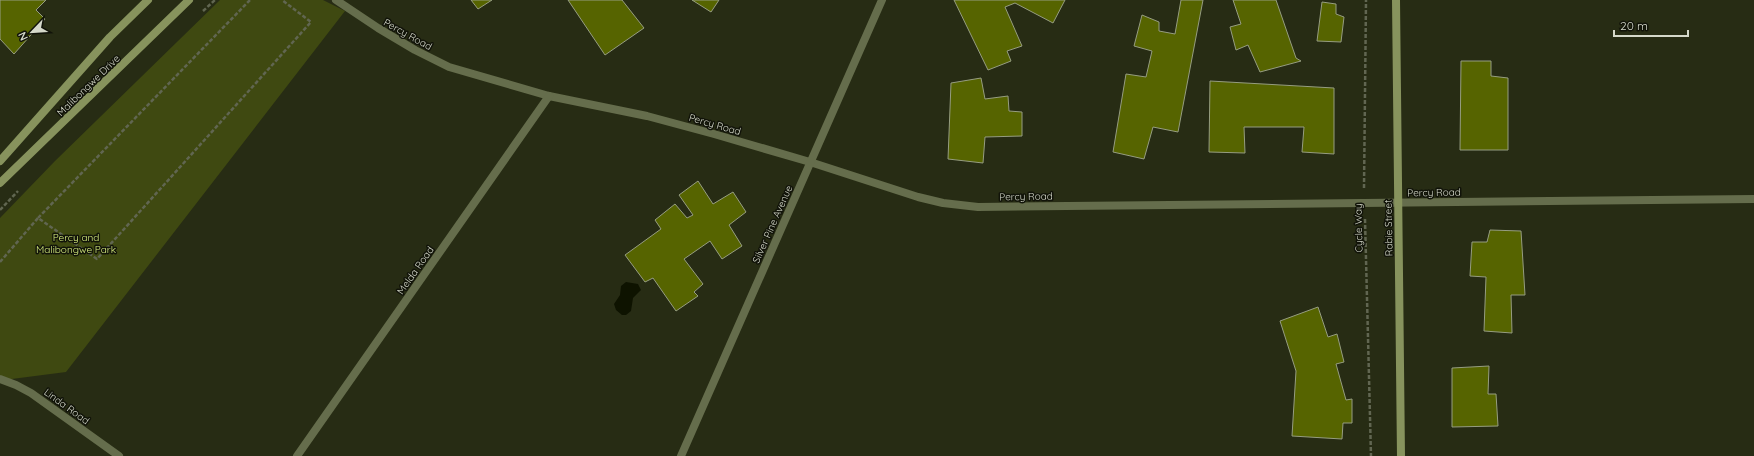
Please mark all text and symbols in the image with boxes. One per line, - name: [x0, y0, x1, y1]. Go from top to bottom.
- north arrow: [12, 12, 52, 52]
- scale bar: [1614, 12, 1688, 38]
- street label: Percy Road: [381, 16, 434, 53]
- text: 20 m: [1620, 18, 1648, 33]
- text: N: [15, 30, 31, 43]
- street label: Malibongwe Drive: [54, 52, 123, 119]
- street label: Percy Road: [687, 111, 742, 138]
- street label: Silver Pine Avenue: [749, 183, 796, 265]
- street label: Percy Road: [1407, 186, 1461, 199]
- street label: Percy Road: [999, 190, 1053, 203]
- street label: Rabie Street: [1381, 199, 1395, 256]
- street label: Cycle Way: [1352, 203, 1365, 253]
- park label: Percy and Malibongwe Park: [36, 231, 116, 256]
- street label: Melda Road: [394, 244, 437, 297]
- street label: Linda Road: [41, 386, 92, 427]

